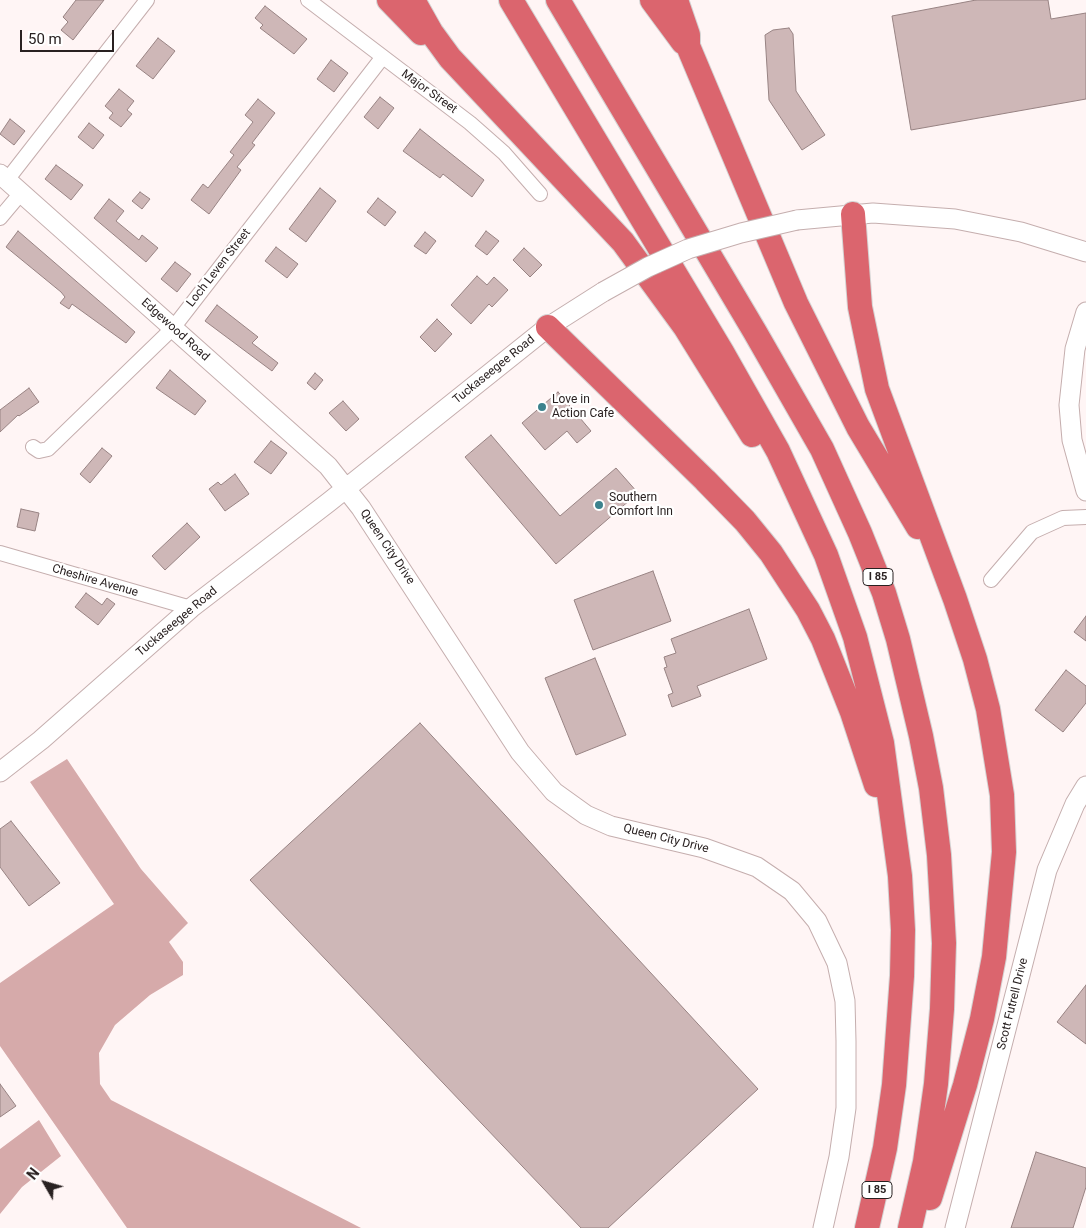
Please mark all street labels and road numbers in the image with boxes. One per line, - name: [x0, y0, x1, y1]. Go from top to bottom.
- street label: Major Street: [398, 67, 460, 117]
- street label: Loch Leven Street: [184, 226, 254, 310]
- street label: Edgewood Road: [138, 296, 212, 364]
- street label: Tuckaseegee Road: [450, 333, 538, 407]
- street label: Queen City Drive: [357, 507, 417, 587]
- street label: Cheshire Avenue: [50, 562, 140, 600]
- road number: I 85: [863, 568, 893, 586]
- street label: Tuckaseegee Road: [134, 584, 220, 660]
- street label: Queen City Drive: [622, 821, 710, 857]
- street label: Scott Futrell Drive: [995, 957, 1031, 1051]
- road number: I 85: [862, 1182, 892, 1198]

